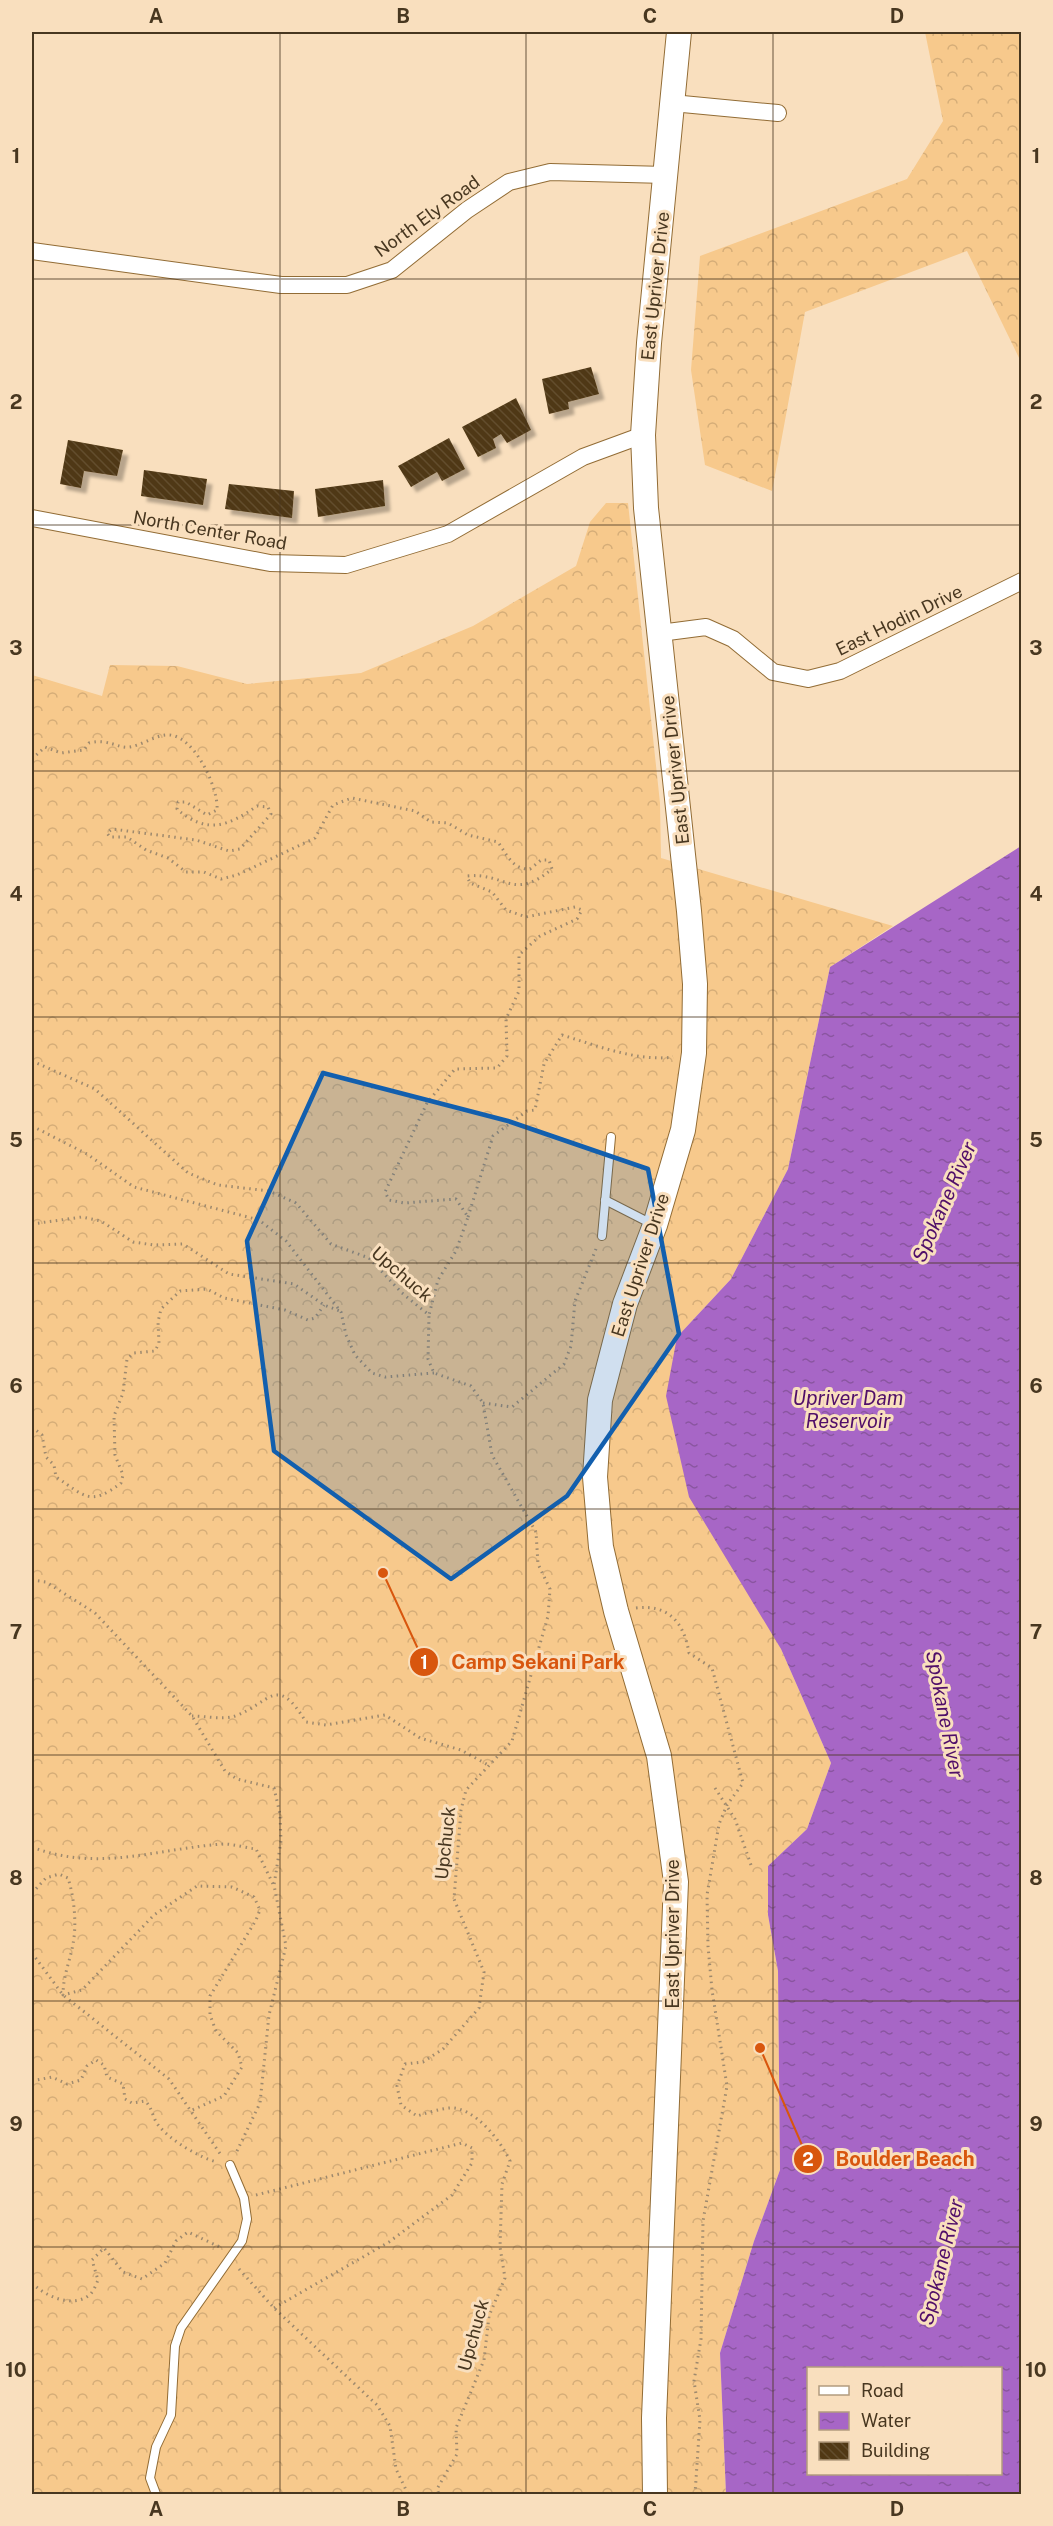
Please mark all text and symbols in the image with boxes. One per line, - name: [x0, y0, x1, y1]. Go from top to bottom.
- text: A: [149, 4, 163, 28]
- text: B: [396, 4, 410, 28]
- text: C: [643, 4, 657, 28]
- text: D: [890, 4, 904, 28]
- text: 1: [12, 144, 20, 168]
- text: 1: [1032, 144, 1040, 168]
- street label: North Ely Road: [370, 171, 484, 261]
- street label: East Upriver Drive: [637, 211, 673, 361]
- text: 2: [10, 390, 22, 414]
- text: 2: [1030, 390, 1042, 414]
- street label: North Center Road: [132, 506, 288, 554]
- street label: East Hodin Drive: [832, 580, 966, 660]
- text: 3: [9, 636, 23, 660]
- text: 3: [1029, 636, 1043, 660]
- street label: East Upriver Drive: [657, 695, 693, 845]
- text: 4: [9, 882, 23, 906]
- text: 4: [1029, 882, 1043, 906]
- text: 5: [9, 1128, 23, 1152]
- text: 5: [1029, 1128, 1043, 1152]
- water label: Spokane River: [907, 1138, 981, 1266]
- street label: East Upriver Drive: [607, 1191, 673, 1339]
- street label: Upchuck: [367, 1242, 437, 1306]
- text: 6: [9, 1374, 23, 1398]
- text: 6: [1029, 1374, 1043, 1398]
- water label: Upriver Dam Reservoir: [793, 1386, 903, 1433]
- text: 7: [10, 1620, 22, 1644]
- text: 7: [1030, 1620, 1042, 1644]
- callout: Camp Sekani Park: [409, 1643, 637, 1681]
- water label: Spokane River: [921, 1648, 969, 1780]
- text: Camp Sekani Park: [451, 1650, 625, 1674]
- text: 1: [420, 1652, 428, 1673]
- street label: Upchuck: [431, 1805, 459, 1881]
- street label: East Upriver Drive: [662, 1859, 683, 2009]
- text: 8: [9, 1866, 23, 1890]
- text: 8: [1029, 1866, 1043, 1890]
- text: 9: [9, 2112, 23, 2136]
- text: 9: [1029, 2112, 1043, 2136]
- callout: Boulder Beach: [793, 2140, 986, 2178]
- text: Boulder Beach: [835, 2147, 975, 2171]
- text: 2: [802, 2149, 814, 2170]
- water label: Spokane River: [914, 2196, 968, 2328]
- street label: Upchuck: [453, 2297, 493, 2373]
- text: 10: [5, 2358, 27, 2382]
- text: 10: [1025, 2358, 1047, 2382]
- legend: [807, 2367, 1002, 2475]
- text: Road: [861, 2380, 904, 2401]
- text: Water: [861, 2410, 911, 2431]
- text: Building: [861, 2440, 930, 2461]
- text: A: [149, 2497, 163, 2521]
- text: B: [396, 2497, 410, 2521]
- text: C: [643, 2497, 657, 2521]
- text: D: [890, 2497, 904, 2521]

